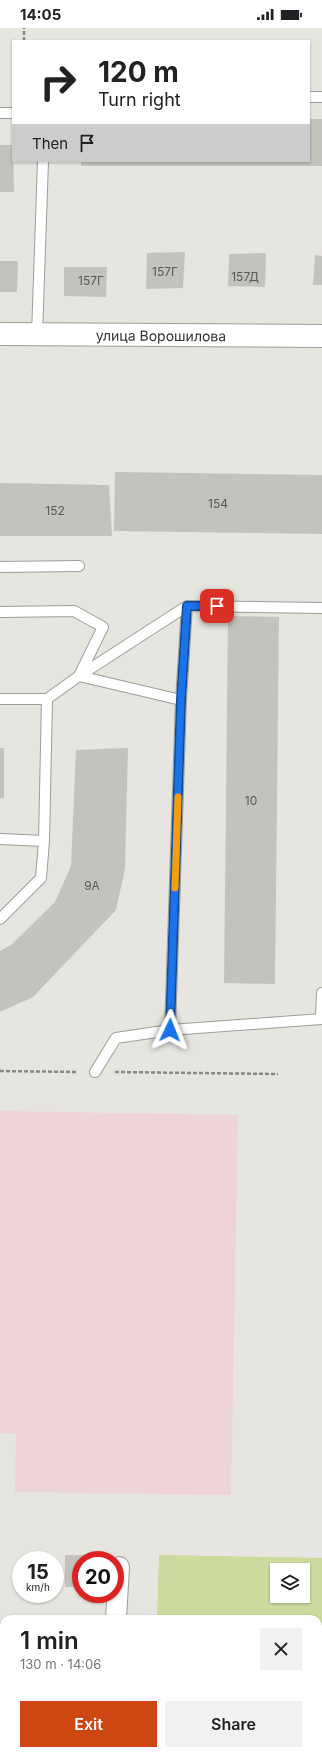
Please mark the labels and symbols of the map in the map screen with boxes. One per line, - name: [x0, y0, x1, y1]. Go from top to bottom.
- house number: 157Г: [152, 264, 178, 279]
- house number: 157Д: [231, 269, 259, 284]
- house number: 157Г: [78, 273, 104, 288]
- street label: улица Ворошилова: [96, 326, 226, 344]
- house number: 154: [208, 496, 228, 511]
- house number: 152: [45, 503, 65, 518]
- pin: [200, 589, 234, 623]
- house number: 10: [245, 793, 257, 808]
- house number: 9А: [84, 878, 100, 893]
- position arrow: [149, 1009, 191, 1051]
- speed limit sign: 20: [72, 1551, 124, 1603]

